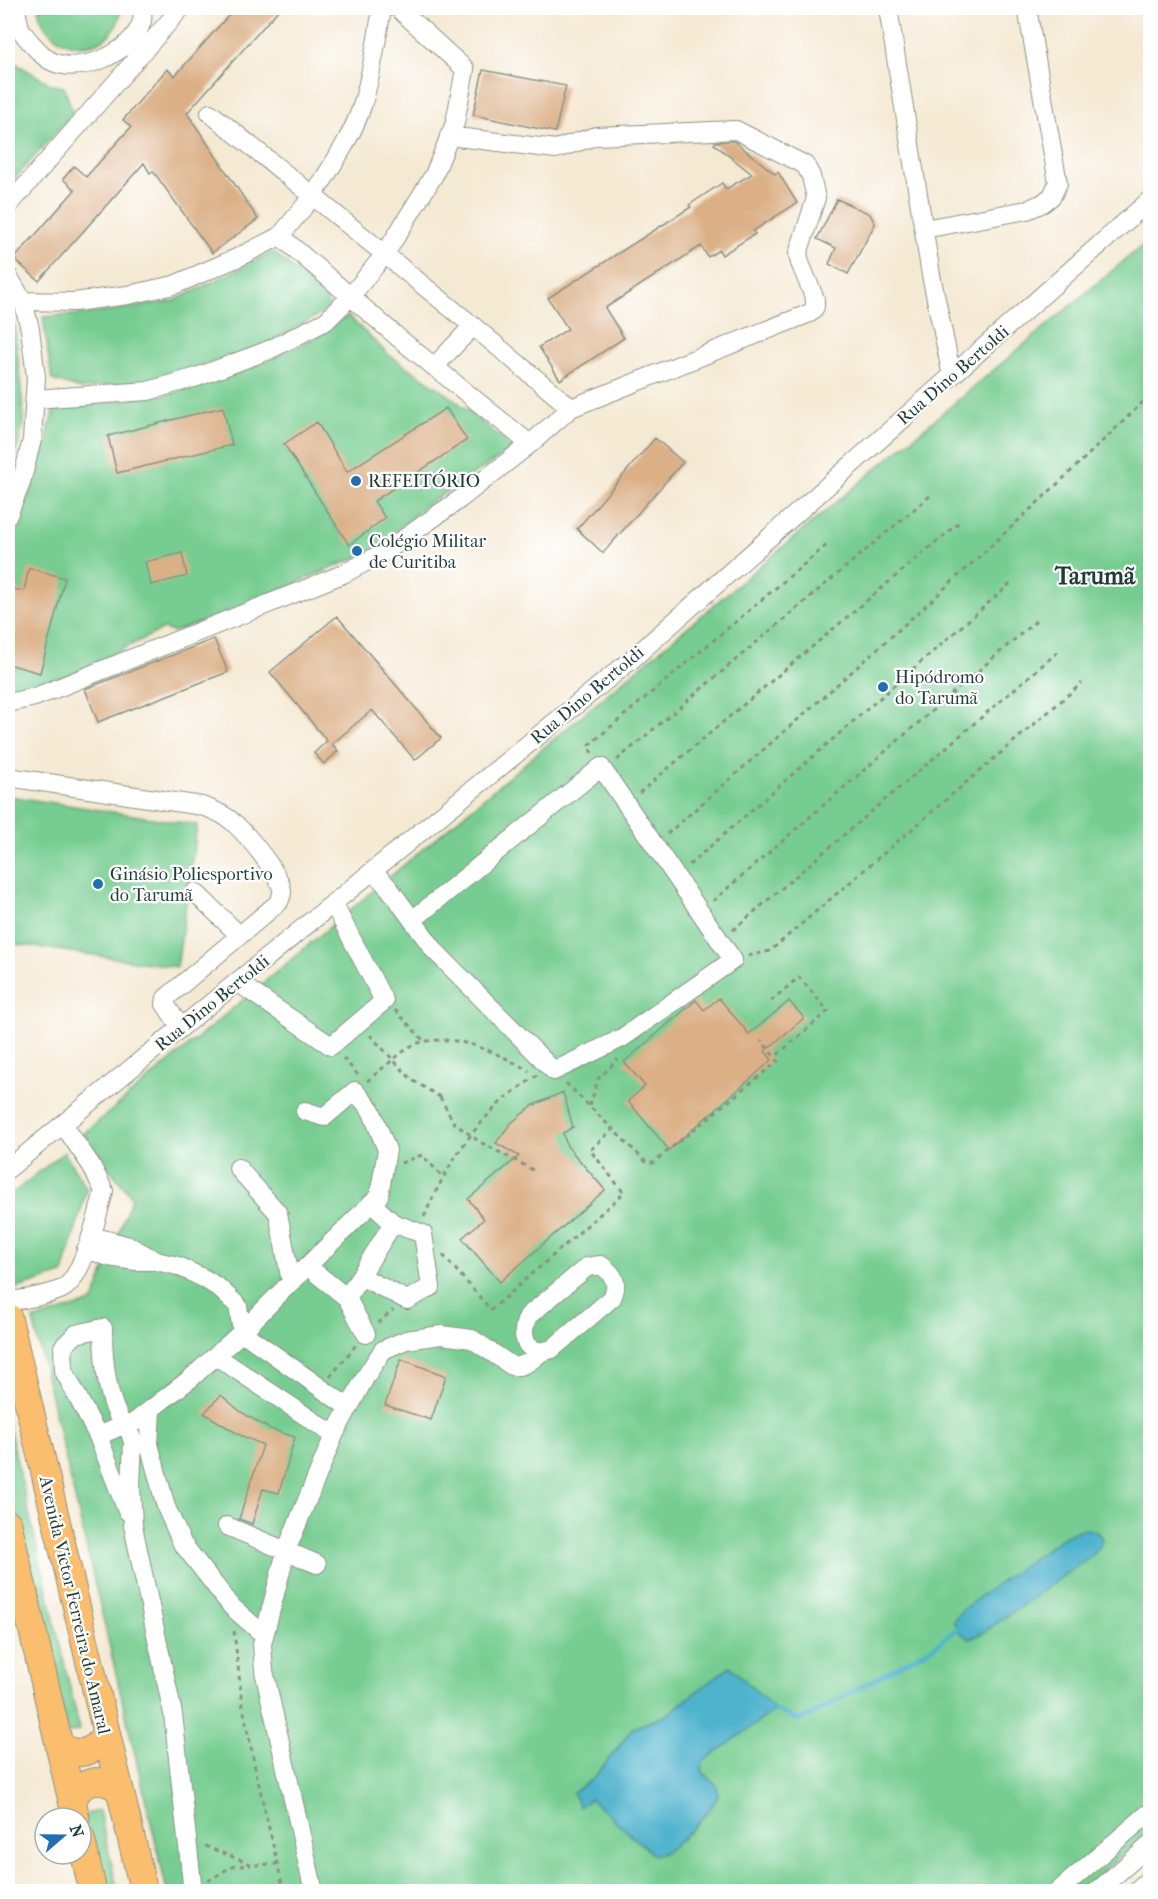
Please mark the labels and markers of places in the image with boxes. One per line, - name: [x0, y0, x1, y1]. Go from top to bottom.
- place label: REFEITÓRIO: [368, 469, 480, 492]
- marker: REFEITÓRIO: [349, 474, 363, 488]
- place label: Colégio Militar de Curitiba: [369, 531, 486, 573]
- marker: Colégio Militar de Curitiba: [350, 544, 364, 558]
- place label: Hipódromo do Tarumã: [895, 667, 984, 709]
- marker: Hipódromo do Tarumã: [876, 680, 890, 694]
- place label: Ginásio Poliesportivo do Tarumã: [110, 864, 273, 906]
- marker: Ginásio Poliesportivo do Tarumã: [91, 877, 105, 891]

